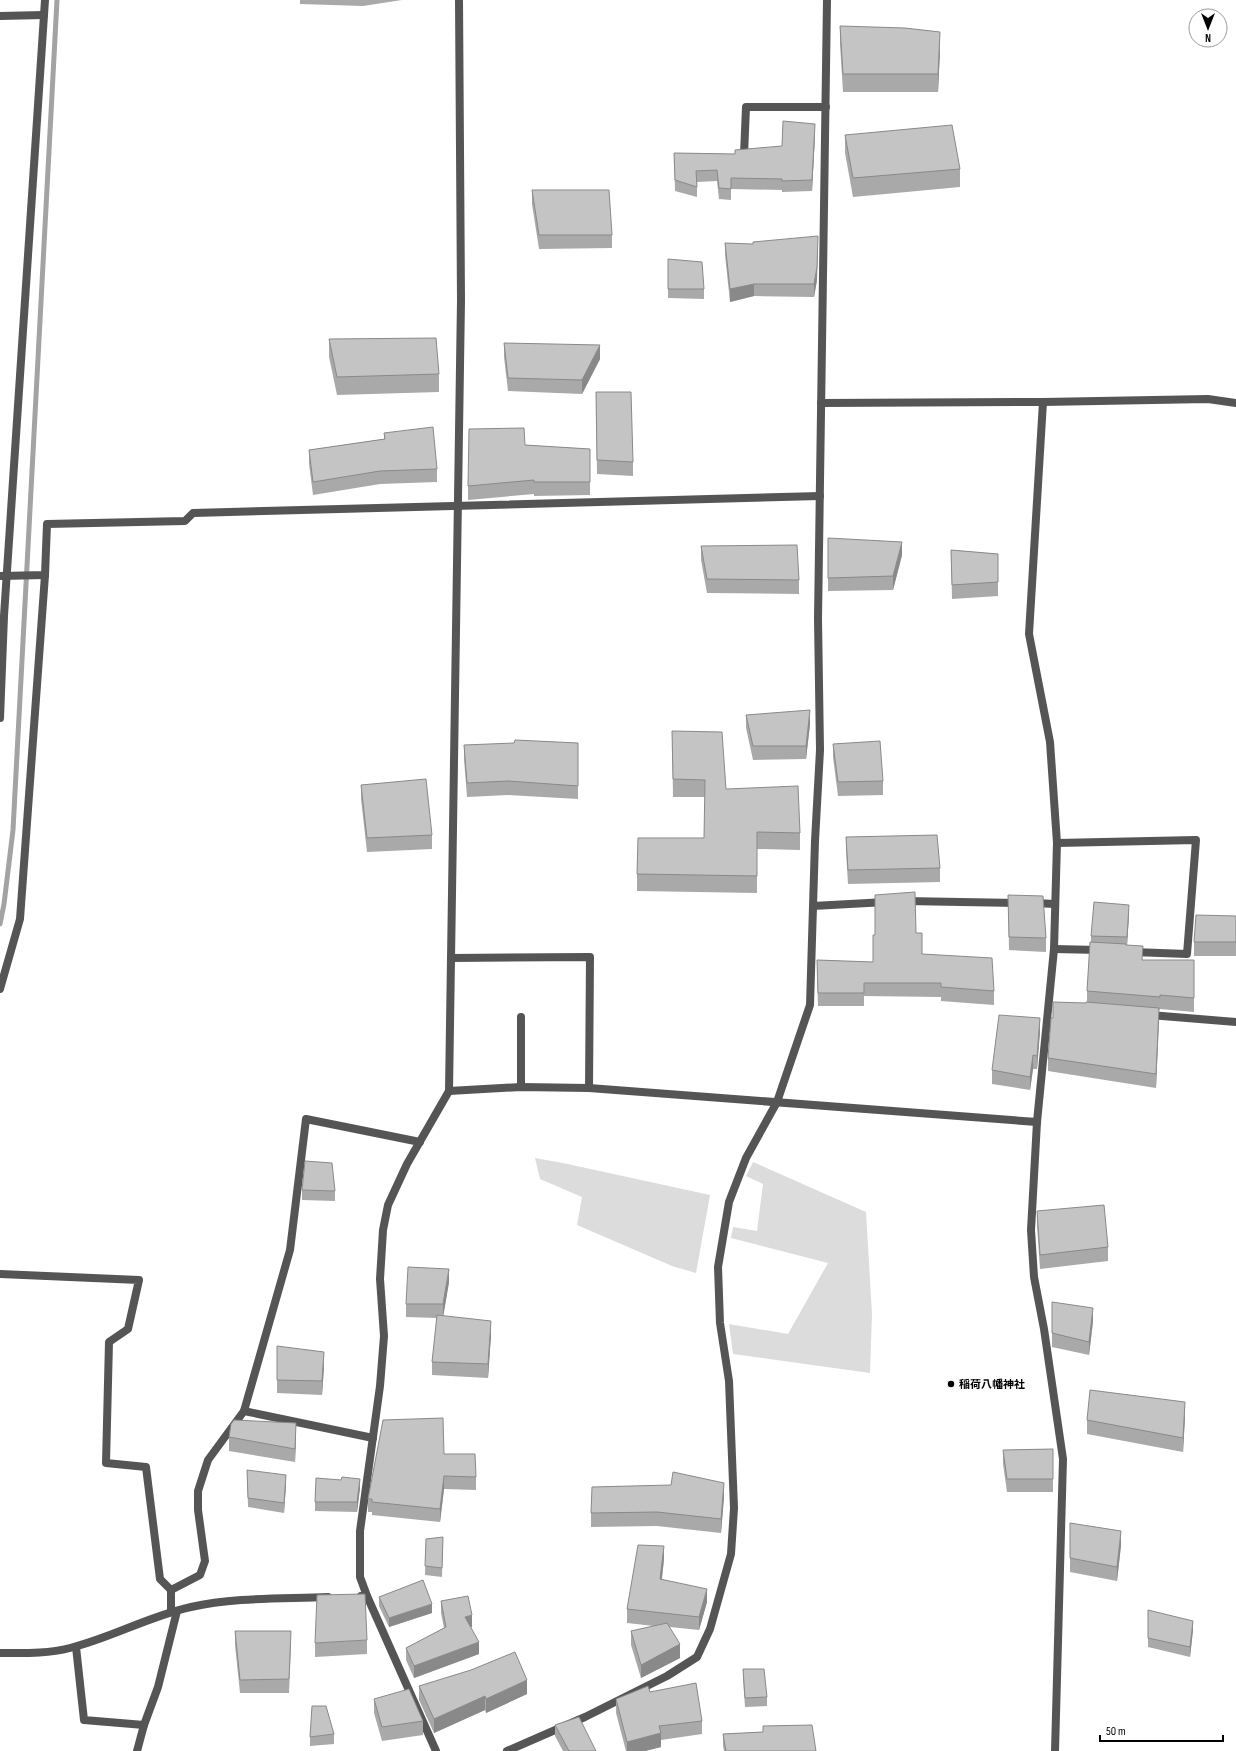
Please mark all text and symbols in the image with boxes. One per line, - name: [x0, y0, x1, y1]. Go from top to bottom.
- north arrow: [1188, 8, 1228, 48]
- text: N: [1205, 31, 1211, 44]
- place label: 稲荷八幡神社: [959, 1378, 1025, 1391]
- marker: 稲荷八幡神社: [946, 1379, 956, 1389]
- scale bar: [1100, 1717, 1223, 1743]
- text: 50 m: [1106, 1724, 1126, 1739]

